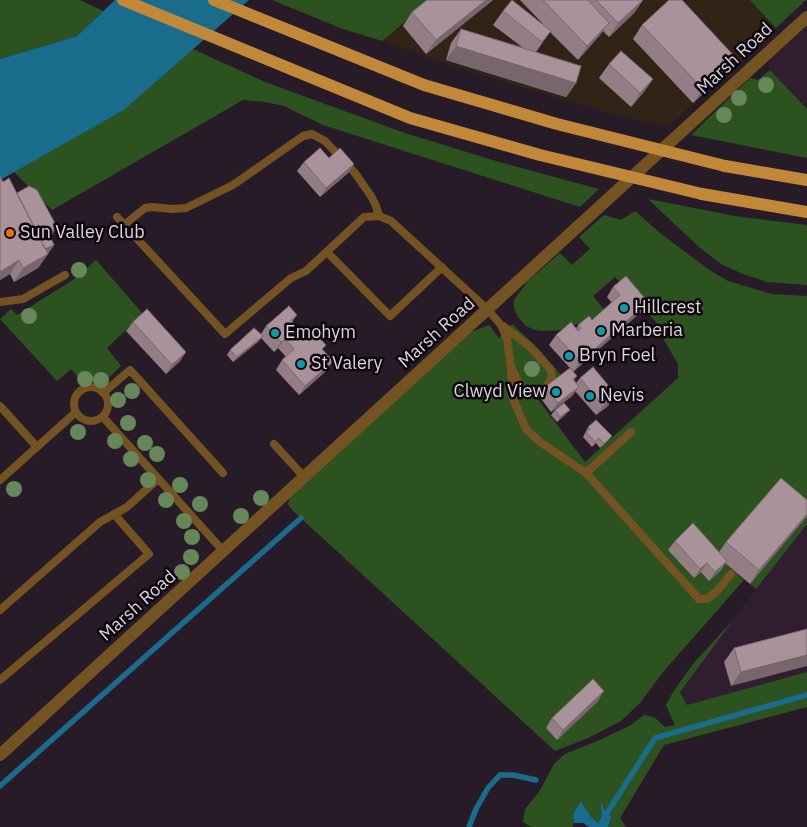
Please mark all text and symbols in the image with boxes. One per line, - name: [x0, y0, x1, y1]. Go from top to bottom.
- street label: Marsh Road: [693, 19, 777, 99]
- place label: Sun Valley Club: [20, 222, 145, 244]
- marker: Sun Valley Club: [4, 227, 16, 239]
- street label: Marsh Road: [394, 293, 480, 373]
- place label: Hillcrest: [634, 297, 701, 319]
- marker: Hillcrest: [618, 302, 630, 314]
- place label: Marberia: [611, 320, 683, 342]
- place label: Emohym: [285, 322, 356, 344]
- marker: Marberia: [595, 325, 607, 337]
- marker: Emohym: [269, 327, 281, 339]
- place label: Bryn Foel: [579, 345, 655, 367]
- marker: Bryn Foel: [563, 350, 575, 362]
- place label: St Valery: [311, 353, 383, 375]
- marker: St Valery: [295, 358, 307, 370]
- place label: Clwyd View: [454, 381, 546, 403]
- place label: Nevis: [600, 385, 645, 407]
- marker: Clwyd View: [550, 386, 562, 398]
- marker: Nevis: [584, 390, 596, 402]
- street label: Marsh Road: [95, 566, 181, 646]

